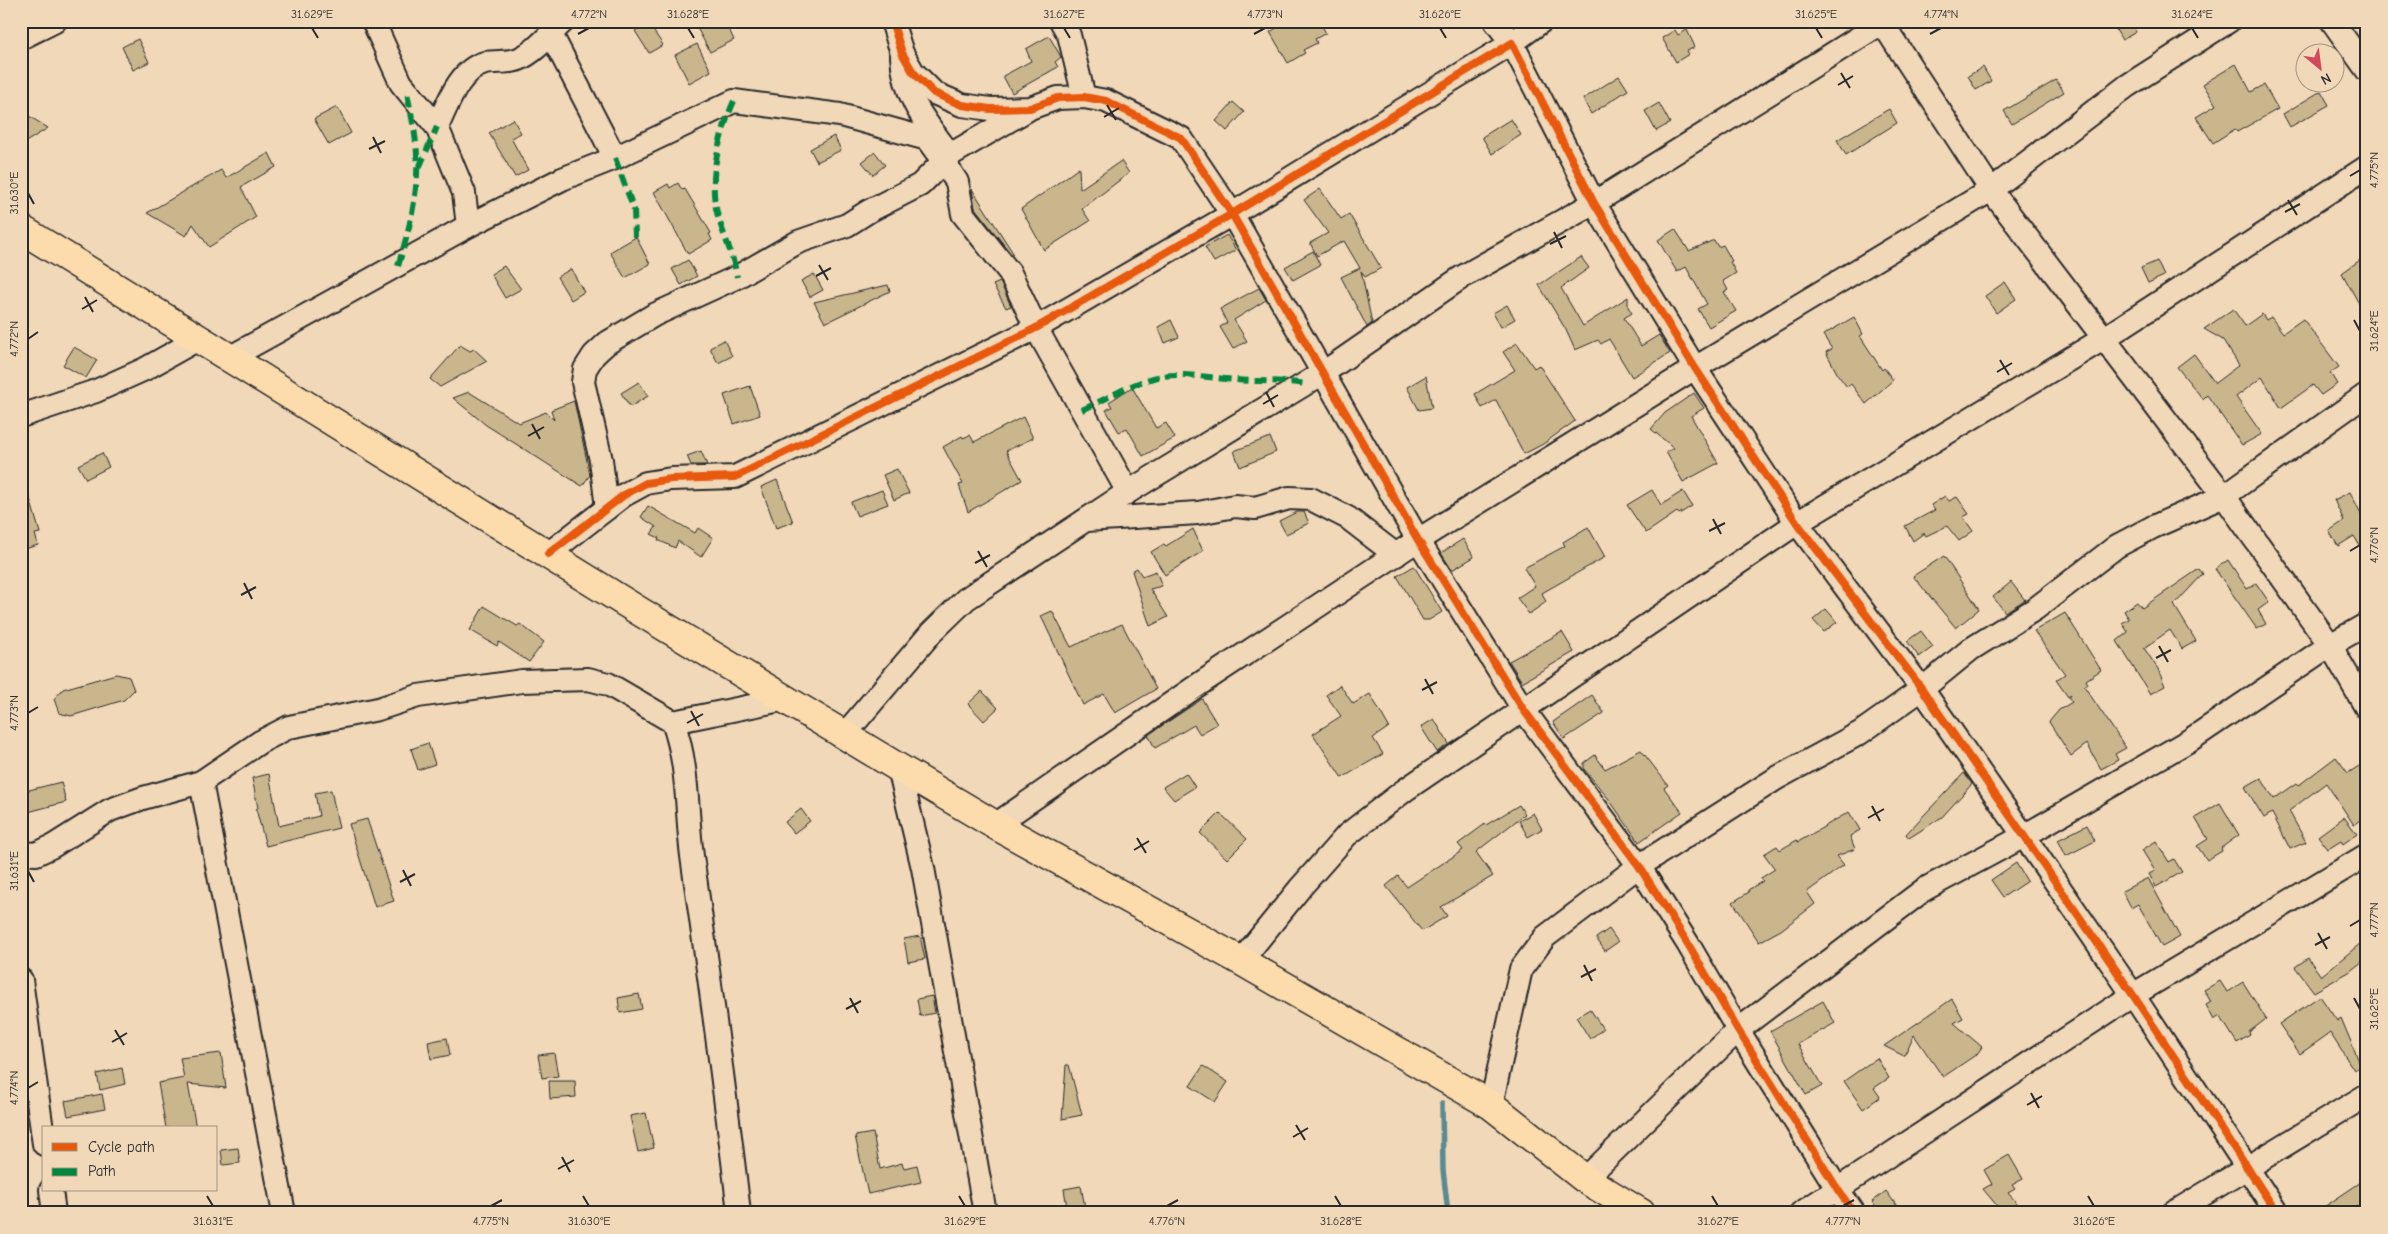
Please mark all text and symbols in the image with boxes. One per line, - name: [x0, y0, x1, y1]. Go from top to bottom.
- text: 31.629°E: [291, 7, 333, 21]
- text: 4.772°N: [571, 7, 607, 21]
- text: 31.628°E: [667, 7, 709, 21]
- text: 31.627°E: [1043, 7, 1085, 21]
- text: 4.773°N: [1247, 7, 1283, 21]
- text: 31.626°E: [1419, 7, 1461, 21]
- text: 31.625°E: [1795, 7, 1837, 21]
- text: 4.774°N: [1924, 7, 1958, 21]
- text: 31.624°E: [2171, 7, 2213, 21]
- north arrow: [2296, 42, 2346, 92]
- text: N: [2318, 69, 2334, 89]
- text: 4.775°N: [2367, 152, 2381, 188]
- text: 31.630°E: [7, 172, 21, 214]
- text: 31.624°E: [2367, 310, 2381, 352]
- text: 4.772°N: [7, 321, 21, 357]
- text: 4.776°N: [2367, 527, 2381, 563]
- text: 4.773°N: [7, 695, 21, 731]
- text: 31.631°E: [7, 851, 21, 891]
- text: 4.777°N: [2367, 902, 2381, 938]
- text: 31.625°E: [2367, 988, 2381, 1030]
- text: 4.774°N: [7, 1071, 21, 1105]
- legend: [42, 1126, 218, 1192]
- text: Cycle path: [88, 1138, 155, 1156]
- text: Path: [88, 1162, 116, 1180]
- text: 31.631°E: [193, 1214, 233, 1228]
- text: 4.775°N: [473, 1214, 509, 1228]
- text: 31.630°E: [568, 1214, 610, 1228]
- text: 31.629°E: [944, 1214, 986, 1228]
- text: 4.776°N: [1149, 1214, 1185, 1228]
- text: 31.628°E: [1320, 1214, 1362, 1228]
- text: 31.627°E: [1697, 1214, 1739, 1228]
- text: 4.777°N: [1825, 1214, 1861, 1228]
- text: 31.626°E: [2073, 1214, 2115, 1228]

